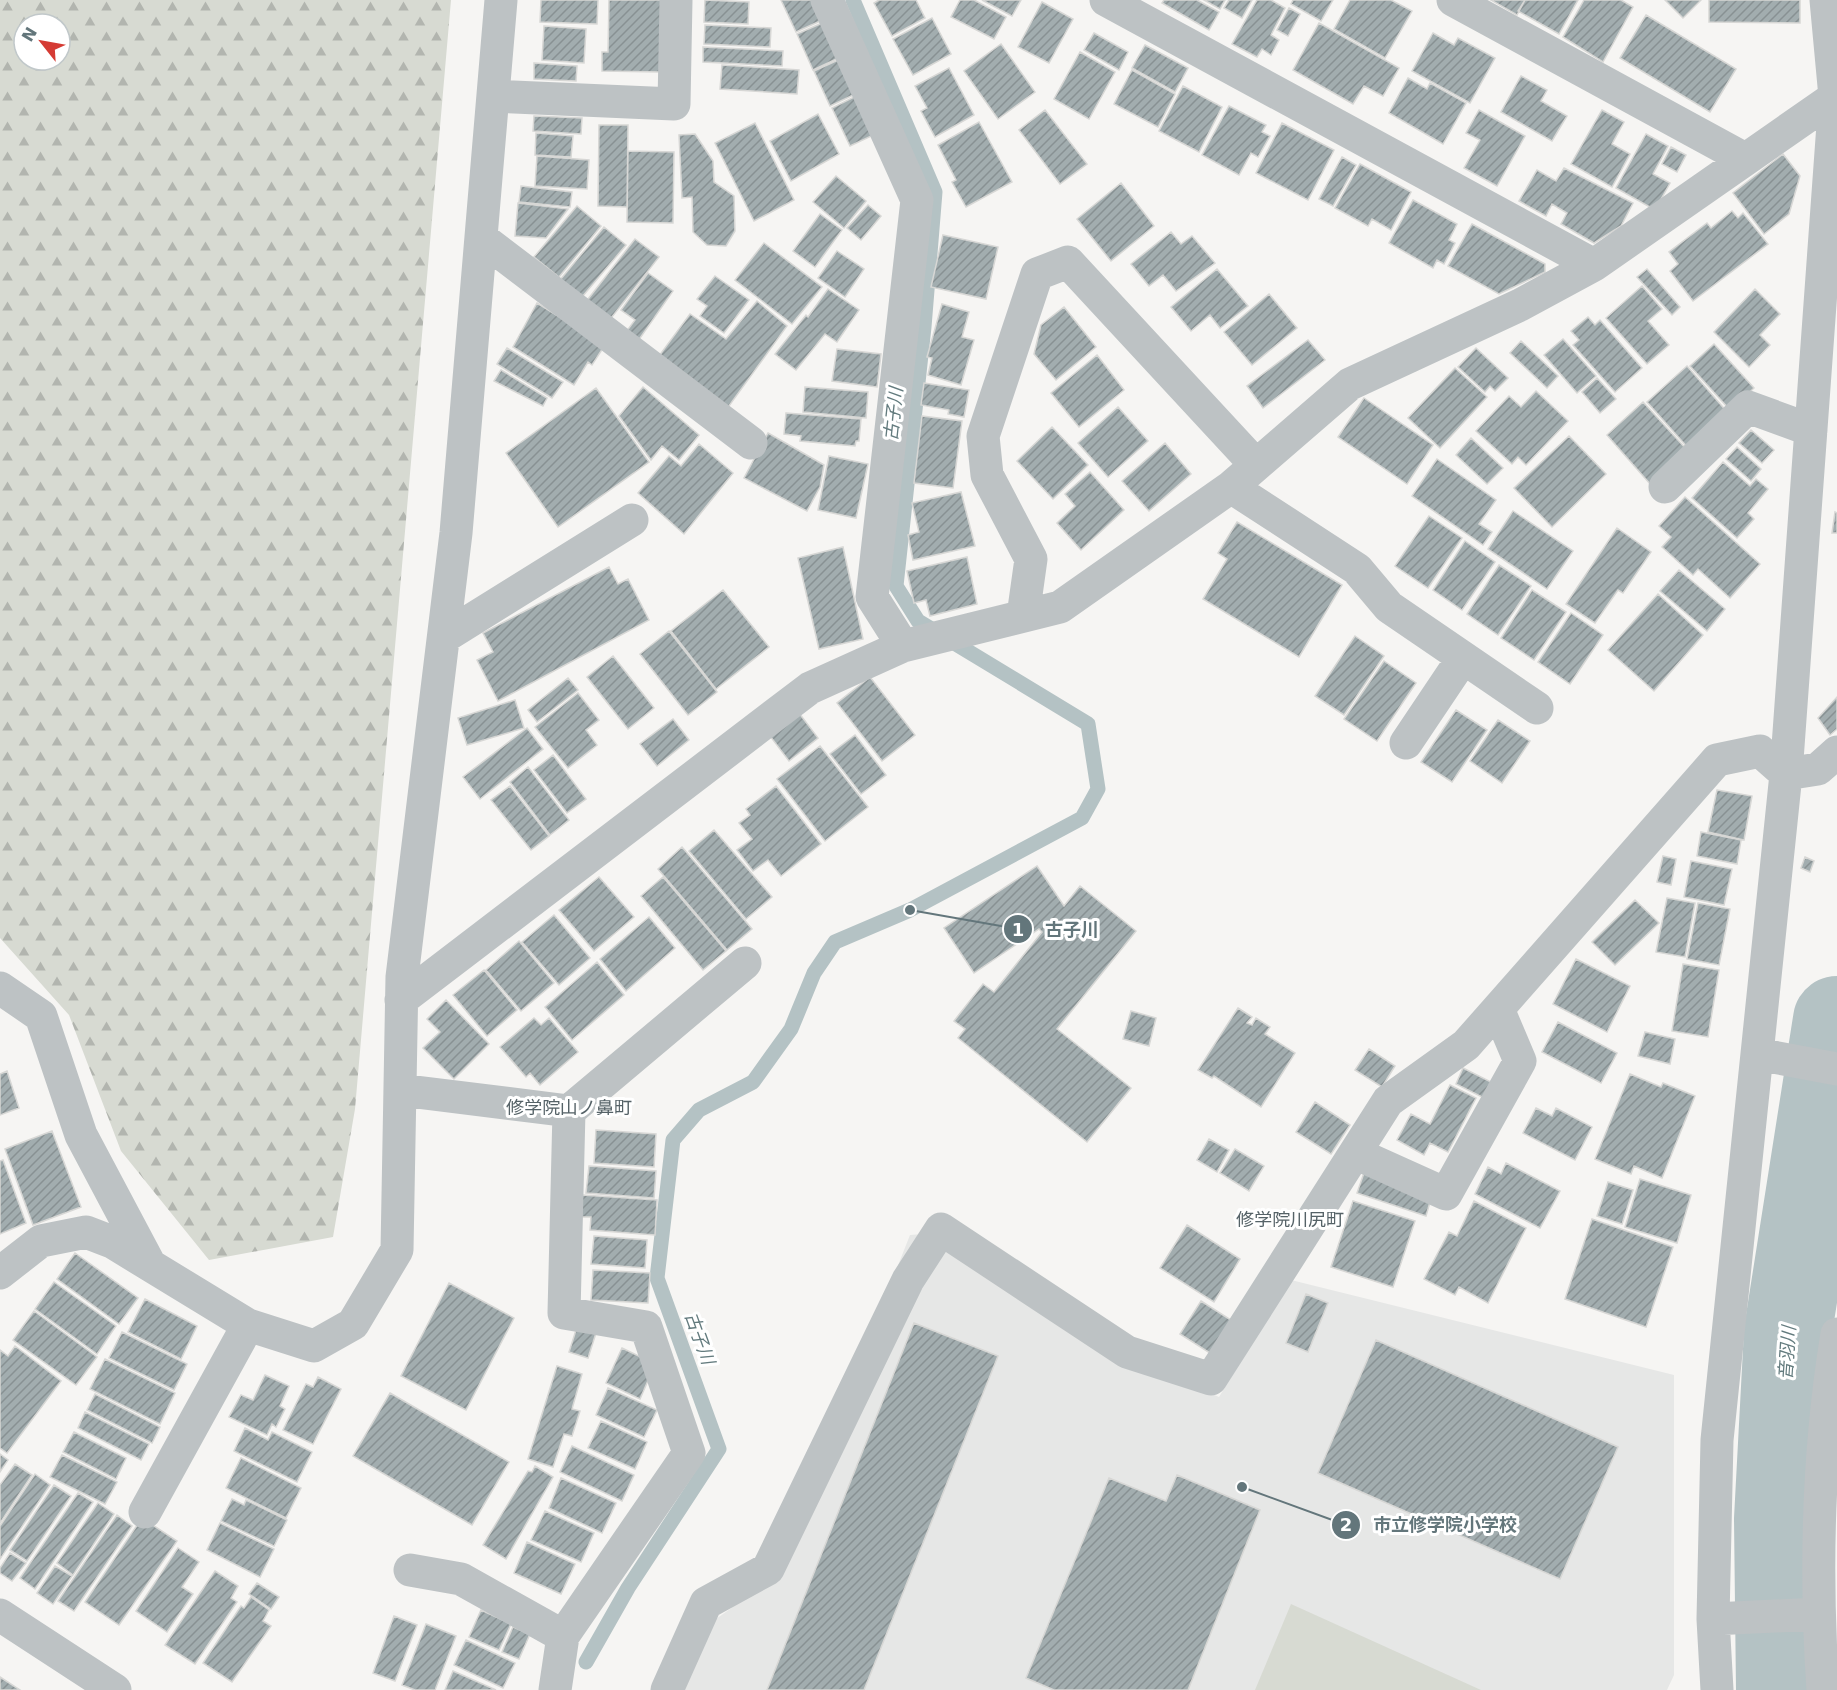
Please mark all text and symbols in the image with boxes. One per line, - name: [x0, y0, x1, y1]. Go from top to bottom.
- north arrow: [12, 12, 72, 72]
- text: N: [18, 24, 41, 45]
- water label: 古子川: [880, 384, 906, 442]
- callout: 古子川: [1003, 911, 1111, 947]
- text: 1: [1012, 919, 1024, 940]
- text: 古子川: [1045, 919, 1099, 940]
- district label: 修学院山ノ鼻町: [506, 1097, 632, 1118]
- district label: 修学院川尻町: [1236, 1209, 1344, 1230]
- water label: 古子川: [681, 1309, 720, 1369]
- water label: 音羽川: [1775, 1323, 1799, 1381]
- callout: 市立修学院小学校: [1331, 1507, 1529, 1543]
- text: 2: [1340, 1514, 1352, 1535]
- text: 市立修学院小学校: [1373, 1514, 1517, 1535]

